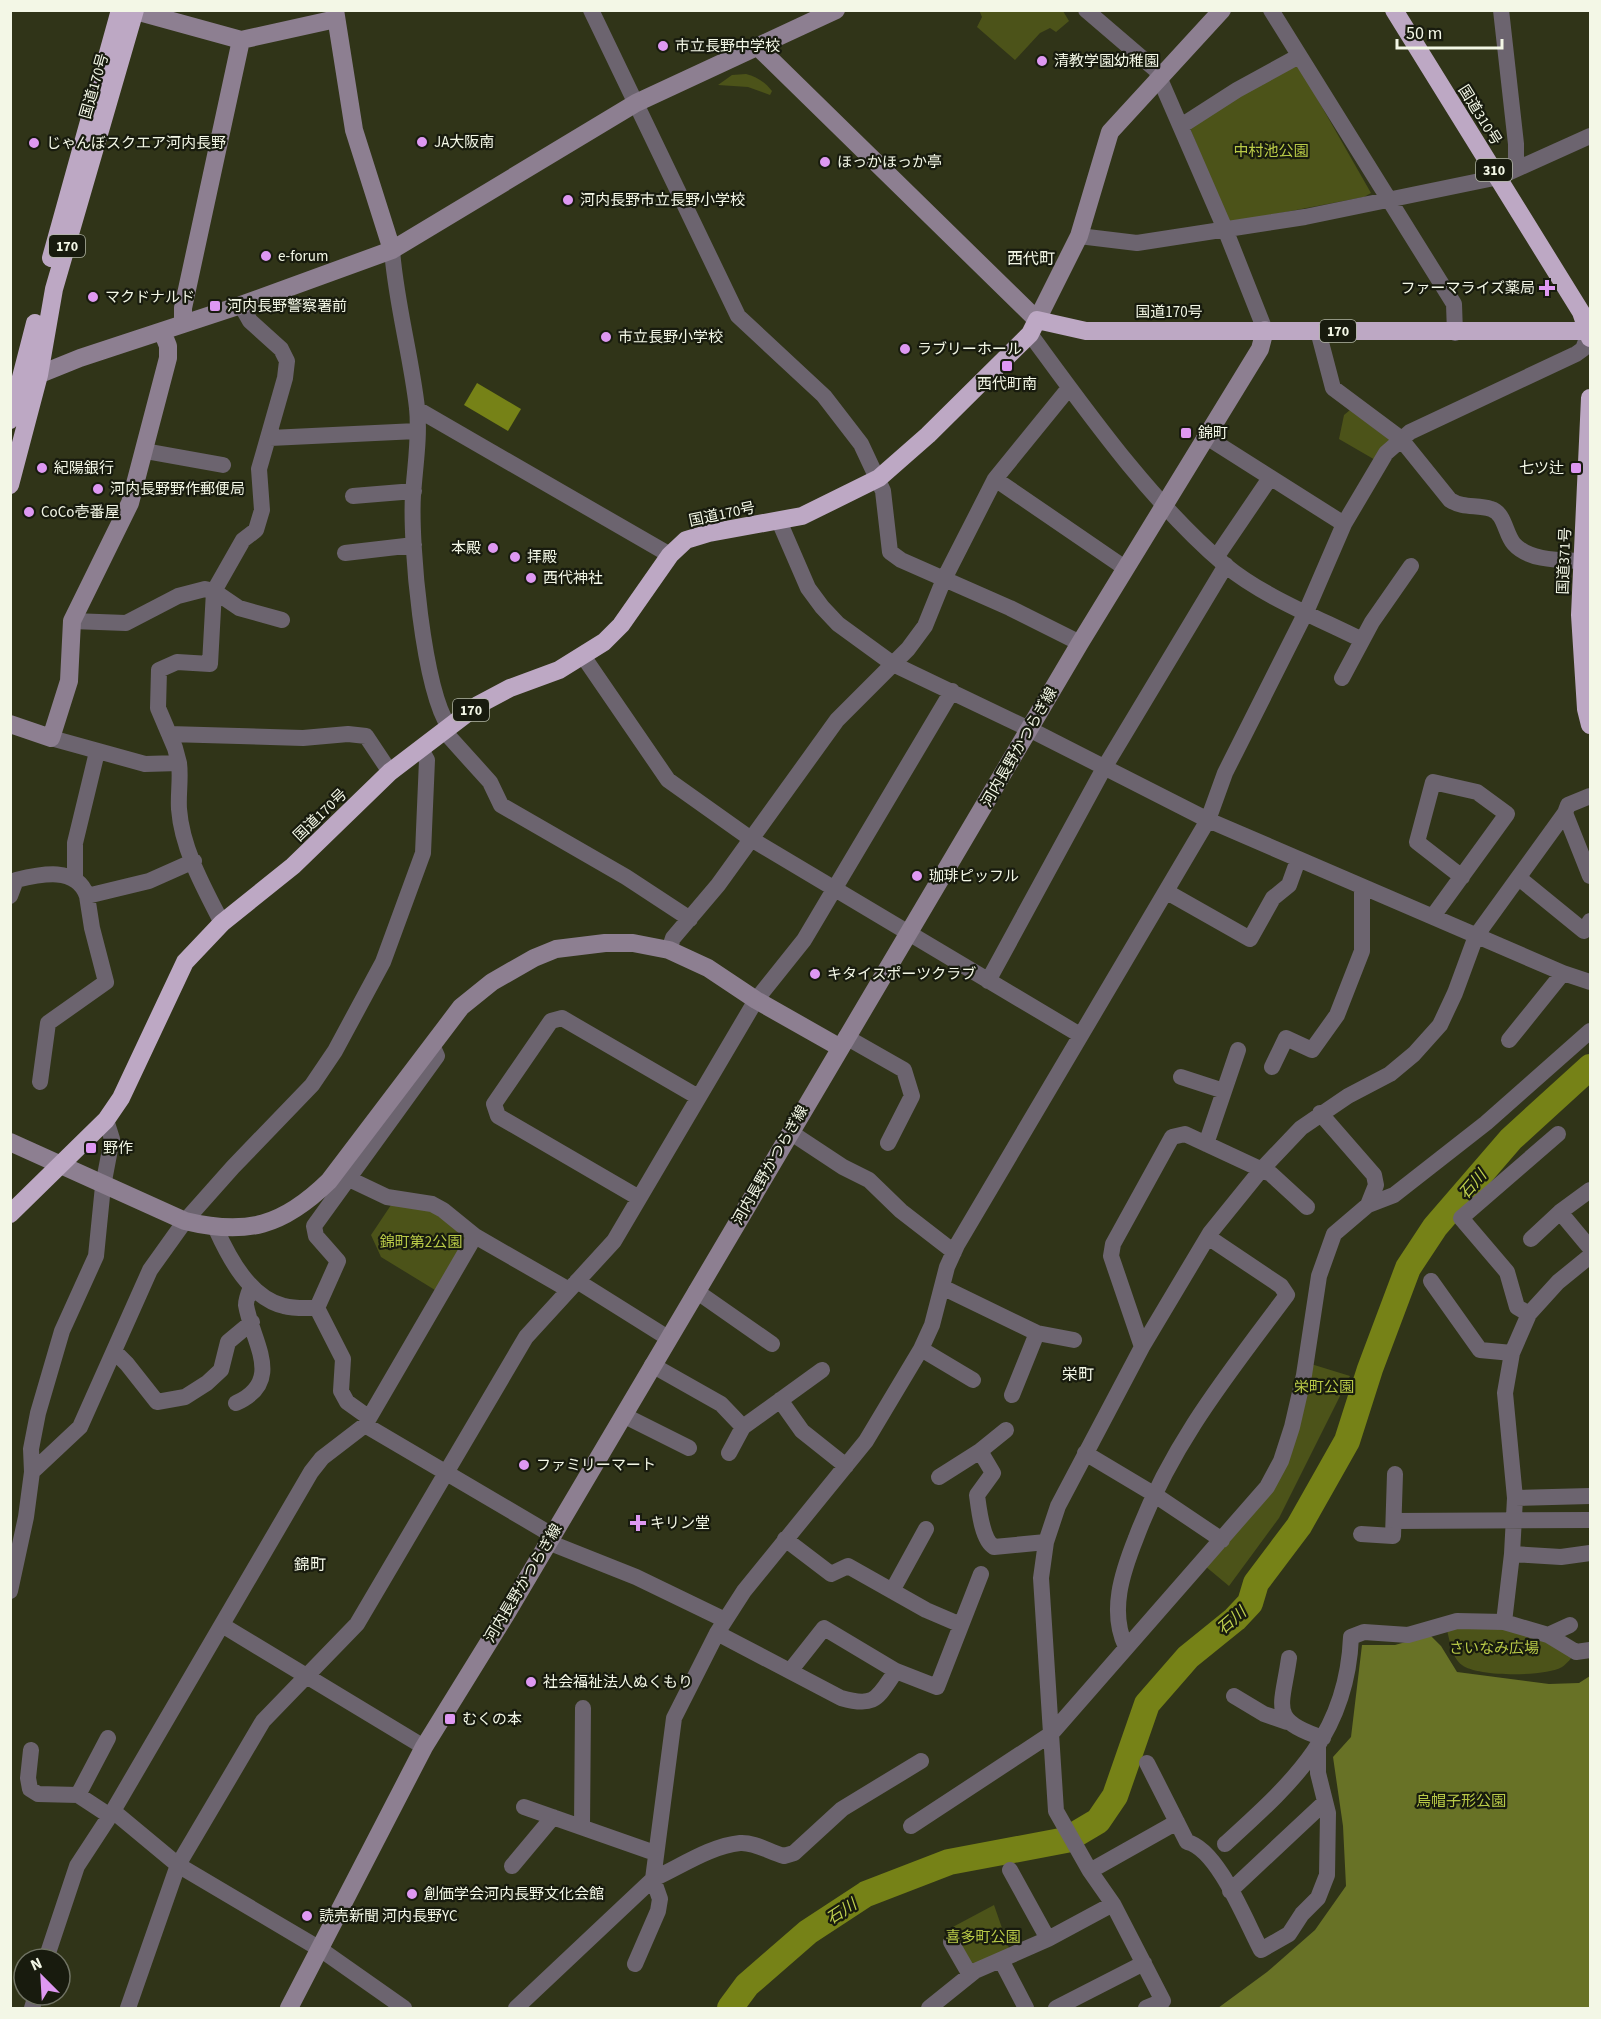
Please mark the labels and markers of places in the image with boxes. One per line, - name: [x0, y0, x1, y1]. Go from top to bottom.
- place label: 市立長野中学校: [675, 36, 780, 57]
- marker: 市立長野中学校: [656, 39, 670, 53]
- place label: 清教学園幼稚園: [1054, 51, 1159, 72]
- marker: 清教学園幼稚園: [1035, 54, 1049, 68]
- place label: JA大阪南: [434, 132, 494, 153]
- place label: じゃんぼスクエア河内長野: [46, 133, 226, 154]
- marker: JA大阪南: [415, 135, 429, 149]
- marker: じゃんぼスクエア河内長野: [27, 136, 41, 150]
- place label: ほっかほっか亭: [837, 152, 942, 173]
- marker: ほっかほっか亭: [818, 155, 832, 169]
- place label: 河内長野市立長野小学校: [580, 190, 745, 211]
- marker: 河内長野市立長野小学校: [561, 193, 575, 207]
- place label: e-forum: [278, 246, 328, 267]
- marker: e-forum: [259, 249, 273, 263]
- place label: ファーマライズ薬局: [1400, 278, 1535, 299]
- marker: ファーマライズ薬局: [1540, 281, 1554, 295]
- place label: マクドナルド: [105, 287, 195, 308]
- marker: マクドナルド: [86, 290, 100, 304]
- place label: 河内長野警察署前: [227, 296, 347, 317]
- marker: 河内長野警察署前: [208, 299, 222, 313]
- place label: 市立長野小学校: [618, 327, 723, 348]
- marker: 市立長野小学校: [599, 330, 613, 344]
- place label: ラブリーホール: [917, 339, 1022, 360]
- marker: ラブリーホール: [898, 342, 912, 356]
- marker: 西代町南: [1000, 359, 1014, 373]
- place label: 西代町南: [977, 374, 1037, 395]
- place label: 錦町: [1198, 423, 1228, 444]
- marker: 錦町: [1179, 426, 1193, 440]
- place label: 紀陽銀行: [54, 458, 114, 479]
- place label: 七ツ辻: [1519, 458, 1564, 479]
- marker: 紀陽銀行: [35, 461, 49, 475]
- marker: 七ツ辻: [1569, 461, 1583, 475]
- place label: 河内長野野作郵便局: [110, 479, 245, 500]
- marker: 河内長野野作郵便局: [91, 482, 105, 496]
- place label: CoCo壱番屋: [41, 502, 119, 523]
- marker: CoCo壱番屋: [22, 505, 36, 519]
- place label: 本殿: [451, 538, 481, 559]
- marker: 本殿: [486, 541, 500, 555]
- place label: 拝殿: [527, 547, 557, 568]
- marker: 拝殿: [508, 550, 522, 564]
- place label: 西代神社: [543, 568, 603, 589]
- marker: 西代神社: [524, 571, 538, 585]
- place label: 珈琲ピッフル: [929, 866, 1019, 887]
- marker: 珈琲ピッフル: [910, 869, 924, 883]
- place label: キタイスポーツクラブ: [827, 964, 976, 985]
- marker: キタイスポーツクラブ: [808, 967, 822, 981]
- place label: 野作: [103, 1138, 133, 1159]
- marker: 野作: [84, 1141, 98, 1155]
- place label: ファミリーマート: [536, 1455, 656, 1476]
- marker: ファミリーマート: [517, 1458, 531, 1472]
- place label: キリン堂: [650, 1513, 710, 1534]
- marker: キリン堂: [631, 1516, 645, 1530]
- place label: 社会福祉法人ぬくもり: [543, 1672, 693, 1693]
- marker: 社会福祉法人ぬくもり: [524, 1675, 538, 1689]
- place label: むくの本: [462, 1709, 522, 1730]
- marker: むくの本: [443, 1712, 457, 1726]
- place label: 創価学会河内長野文化会館: [424, 1884, 604, 1905]
- marker: 創価学会河内長野文化会館: [405, 1887, 419, 1901]
- place label: 読売新聞 河内長野YC: [319, 1906, 458, 1927]
- marker: 読売新聞 河内長野YC: [300, 1909, 314, 1923]

